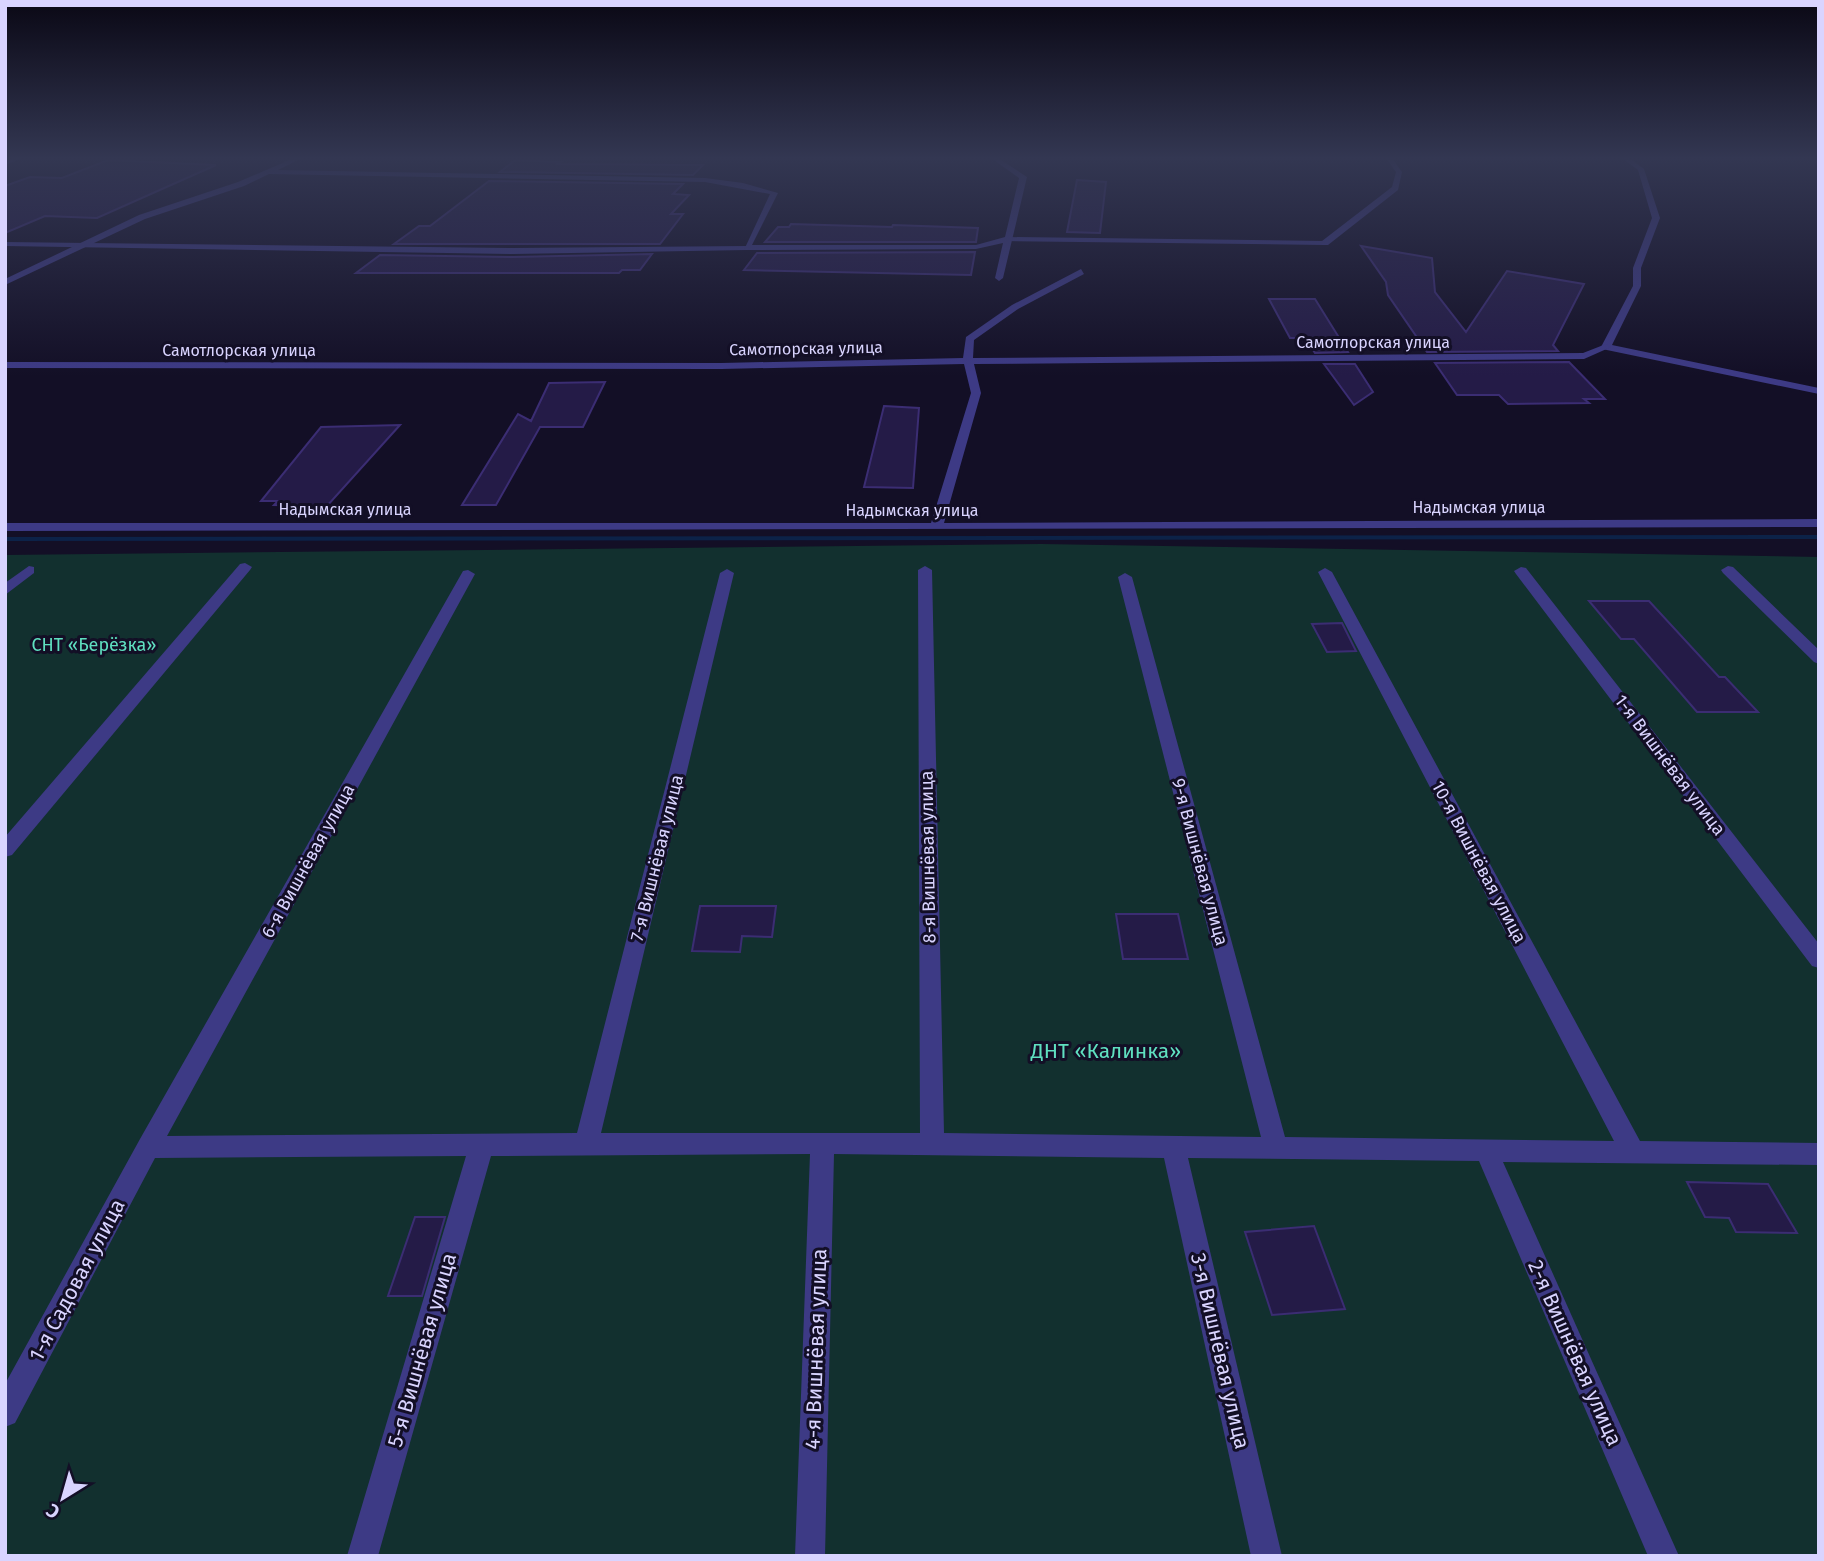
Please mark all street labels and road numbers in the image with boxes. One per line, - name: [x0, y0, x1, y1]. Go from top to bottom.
- street label: Самотлорская улица: [1296, 333, 1450, 352]
- street label: Самотлорская улица: [729, 338, 883, 359]
- street label: Самотлорская улица: [162, 341, 316, 360]
- street label: Надымская улица: [1412, 498, 1546, 517]
- street label: Надымская улица: [278, 500, 412, 519]
- street label: Надымская улица: [845, 501, 979, 520]
- street label: 1-я Вишнёвая улица: [1610, 690, 1730, 840]
- street label: 8-я Вишнёвая улица: [915, 770, 941, 944]
- street label: 7-я Вишнёвая улица: [626, 772, 688, 944]
- street label: 9-я Вишнёвая улица: [1167, 776, 1233, 948]
- street label: 10-я Вишнёвая улица: [1427, 777, 1531, 947]
- street label: 6-я Вишнёвая улица: [257, 780, 359, 942]
- street label: 1-я Садовая улица: [23, 1194, 131, 1366]
- street label: 4-я Вишнёвая улица: [799, 1248, 833, 1450]
- street label: 5-я Вишнёвая улица: [382, 1250, 462, 1450]
- street label: 3-я Вишнёвая улица: [1185, 1250, 1255, 1452]
- street label: 2-я Вишнёвая улица: [1522, 1256, 1628, 1450]

